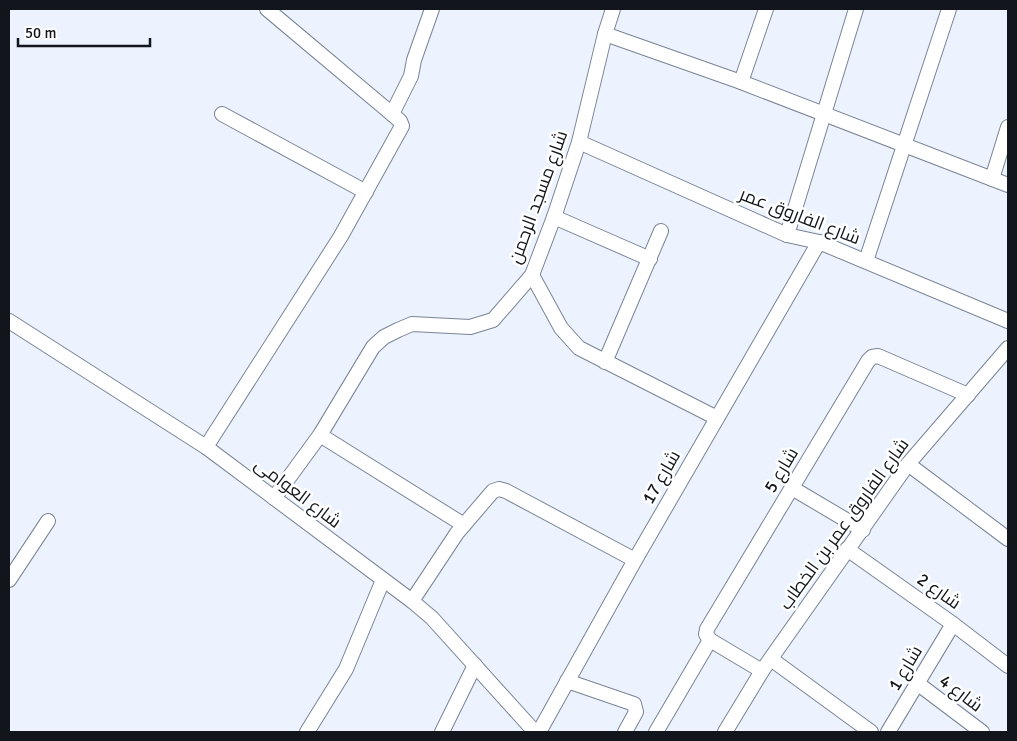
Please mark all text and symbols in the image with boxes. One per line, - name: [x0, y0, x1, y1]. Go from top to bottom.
- scale bar: [18, 15, 150, 47]
- text: 50 m: [25, 24, 56, 42]
- street label: شارع مسجد الرحمن: [504, 127, 573, 267]
- street label: شارع الفاروق عمر: [735, 182, 864, 250]
- street label: شارع الفاروق عمر بن الخطاب: [774, 434, 914, 615]
- street label: شارع 5: [759, 444, 804, 497]
- street label: شارع 17: [637, 446, 686, 508]
- street label: شارع العوامى: [250, 453, 346, 534]
- street label: شارع 2: [912, 568, 965, 615]
- street label: شارع 1: [883, 642, 928, 695]
- street label: شارع 4: [934, 670, 987, 717]

